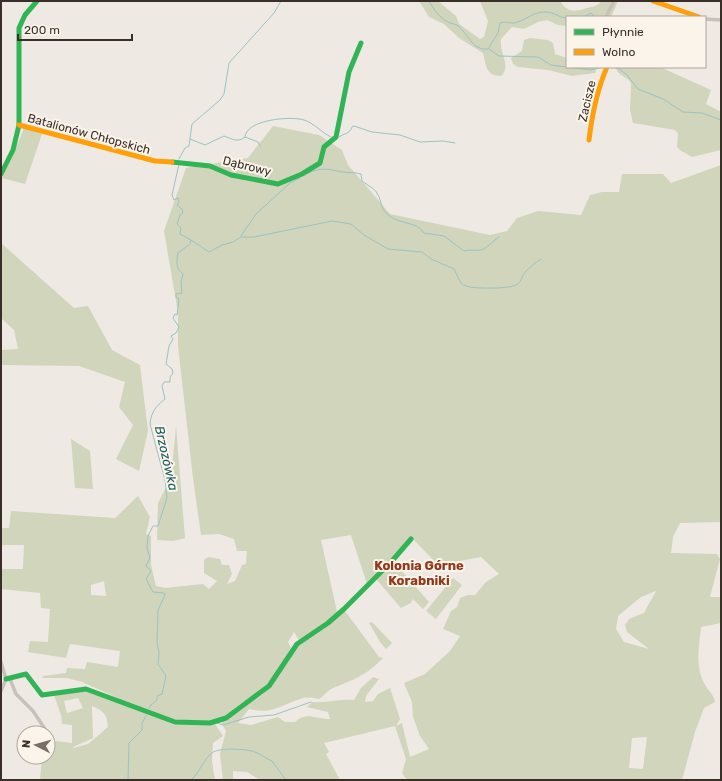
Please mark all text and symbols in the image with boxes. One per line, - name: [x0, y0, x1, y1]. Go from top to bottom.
- scale bar: [18, 16, 132, 42]
- legend: [566, 16, 706, 68]
- text: 200 m: [24, 23, 60, 37]
- text: Płynnie: [602, 25, 644, 39]
- text: Wolno: [602, 45, 635, 59]
- street label: Zacisze: [575, 79, 599, 123]
- street label: Batalionów Chłopskich: [26, 111, 152, 157]
- street label: Dąbrowy: [221, 153, 273, 179]
- water label: Brzozówka: [152, 424, 181, 492]
- district label: Kolonia Górne Korabniki: [374, 558, 464, 588]
- north arrow: [16, 725, 56, 765]
- text: N: [20, 739, 33, 749]

